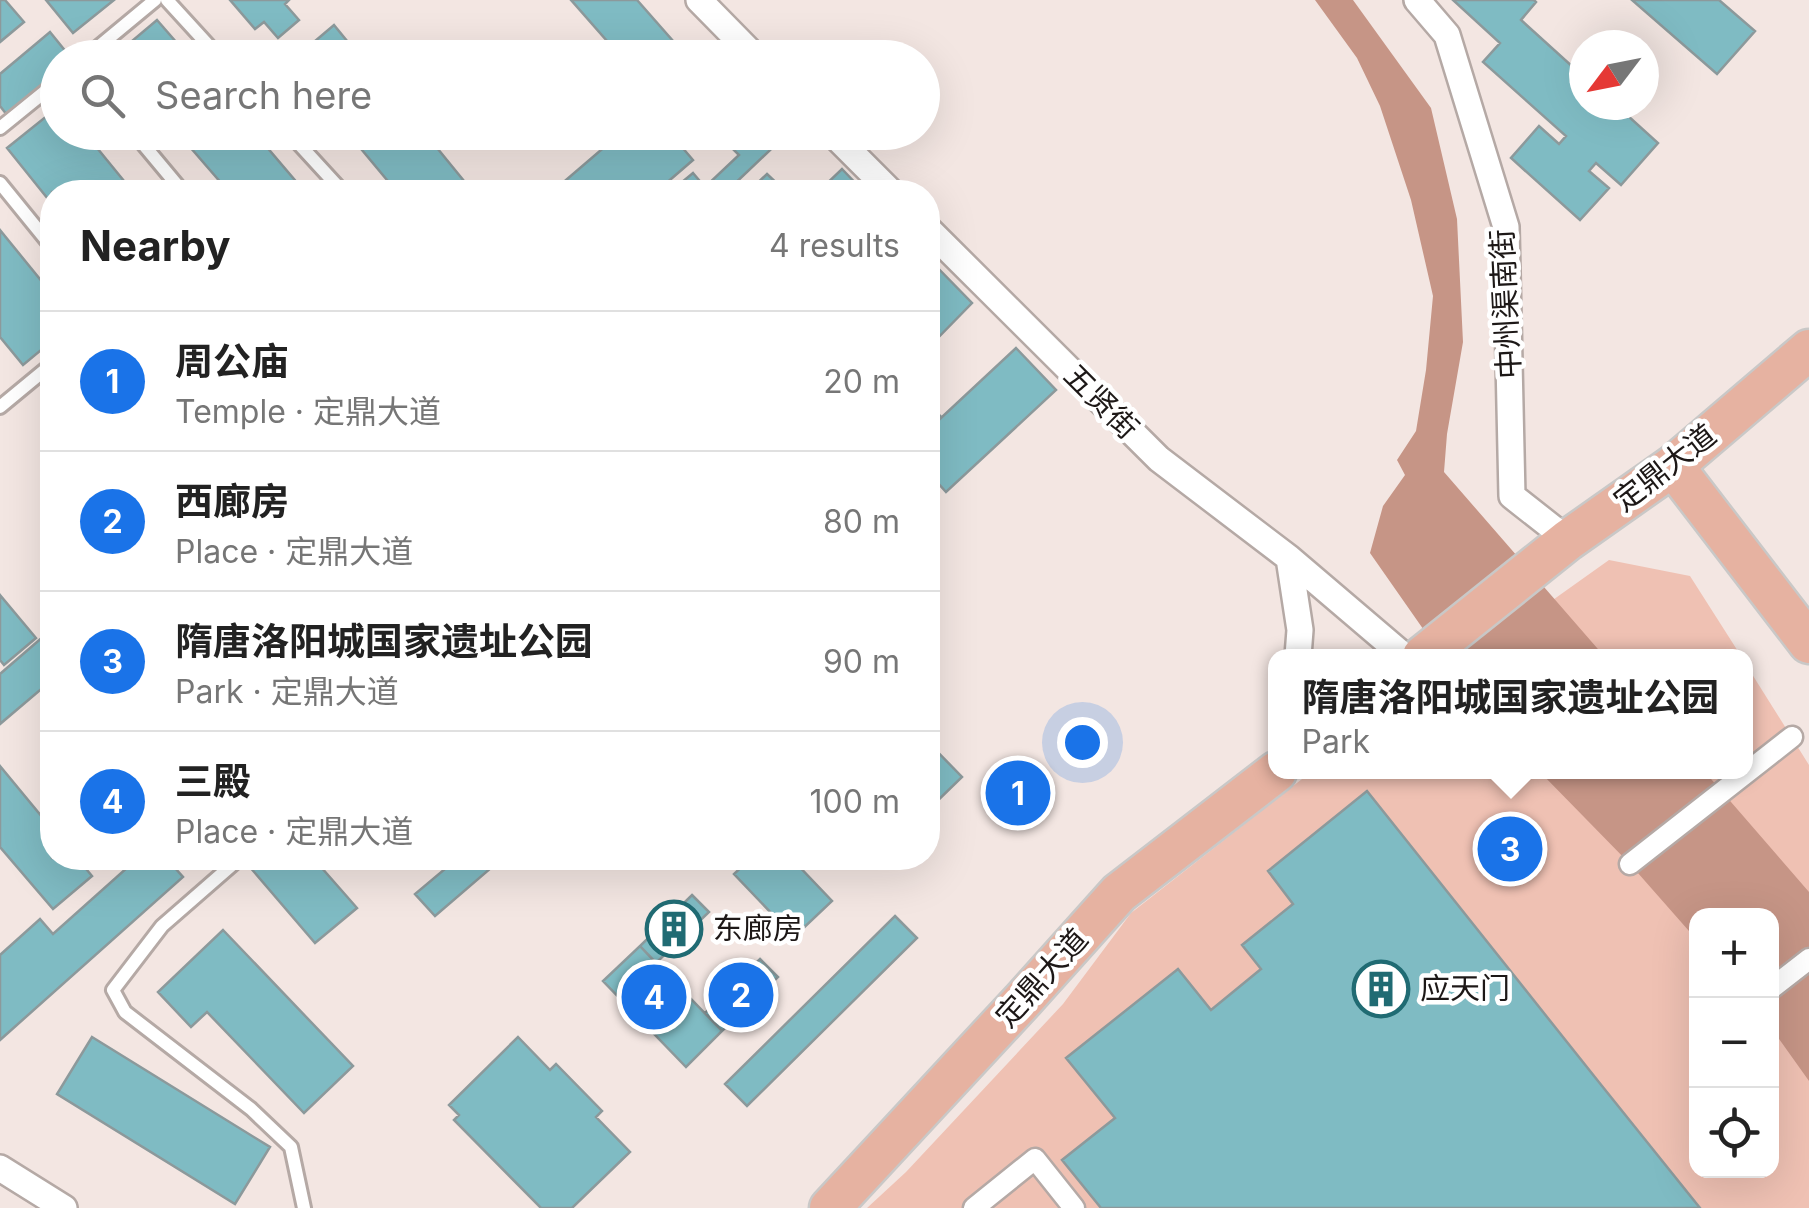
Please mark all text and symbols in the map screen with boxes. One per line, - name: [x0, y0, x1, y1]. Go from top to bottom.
- north arrow: [1569, 30, 1659, 120]
- search box: [40, 40, 940, 150]
- icon: search: [75, 68, 130, 123]
- text: Search here: [155, 72, 372, 118]
- text: Nearby: [80, 220, 231, 271]
- text: 4 results: [769, 226, 900, 265]
- street label: 中州渠南街: [1483, 228, 1527, 380]
- text: 周公庙: [175, 338, 289, 384]
- street label: 五贤街: [1057, 357, 1146, 446]
- text: 1: [106, 362, 119, 401]
- text: 20 m: [823, 362, 900, 401]
- text: Temple · 定鼎大道: [175, 392, 441, 431]
- street label: 定鼎大道: [1606, 416, 1723, 518]
- text: 西廊房: [175, 478, 289, 524]
- text: 2: [102, 502, 123, 541]
- text: 80 m: [823, 502, 900, 541]
- text: Place · 定鼎大道: [175, 532, 413, 571]
- text: 隋唐洛阳城国家遗址公园: [175, 618, 593, 664]
- text: 3: [102, 642, 123, 681]
- text: 90 m: [823, 642, 900, 681]
- popup: [1268, 649, 1753, 779]
- text: Park · 定鼎大道: [175, 672, 399, 711]
- text: 隋唐洛阳城国家遗址公园: [1301, 674, 1720, 720]
- your location: [1057, 717, 1108, 768]
- text: Park: [1301, 722, 1370, 761]
- pin: 1: [986, 756, 1050, 830]
- text: 三殿: [175, 758, 251, 804]
- text: 4: [102, 782, 123, 821]
- text: 100 m: [810, 782, 900, 821]
- text: Place · 定鼎大道: [175, 812, 413, 851]
- pin: 3: [1478, 812, 1542, 886]
- building icon: 东廊房: [644, 899, 704, 959]
- map controls: [1689, 908, 1779, 1178]
- button: +: [1689, 908, 1779, 998]
- place label: 东廊房: [713, 910, 803, 946]
- street label: 定鼎大道: [988, 921, 1095, 1034]
- pin: 2: [708, 958, 774, 1032]
- building icon: 应天门: [1351, 959, 1411, 1019]
- pin: 4: [622, 960, 686, 1034]
- place label: 应天门: [1420, 970, 1510, 1006]
- button: −: [1689, 998, 1779, 1088]
- button: locate: [1689, 1088, 1779, 1178]

